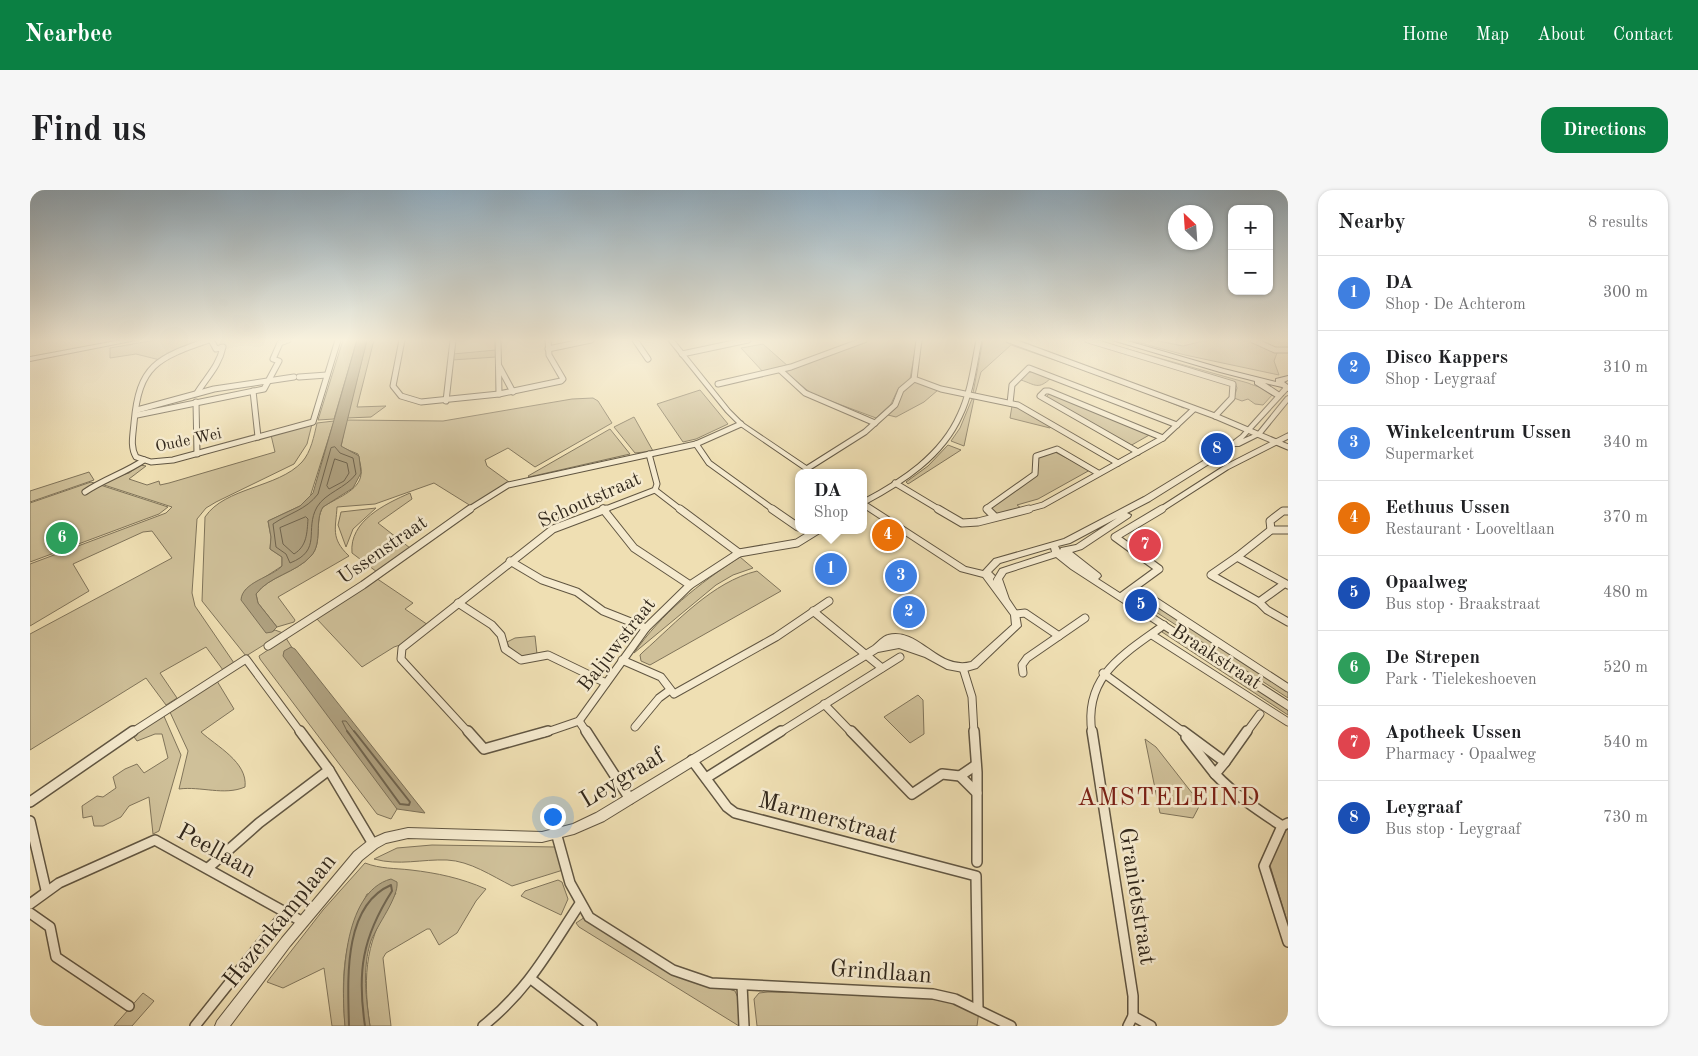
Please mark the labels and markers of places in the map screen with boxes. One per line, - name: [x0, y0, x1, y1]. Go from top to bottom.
- pin: 8: [1201, 430, 1233, 468]
- pin: 4: [872, 516, 904, 554]
- pin: 6: [46, 519, 78, 557]
- pin: 7: [1129, 526, 1161, 564]
- pin: 1: [815, 550, 847, 588]
- pin: 3: [885, 557, 917, 595]
- pin: 5: [1125, 586, 1157, 624]
- pin: 2: [893, 593, 925, 631]

